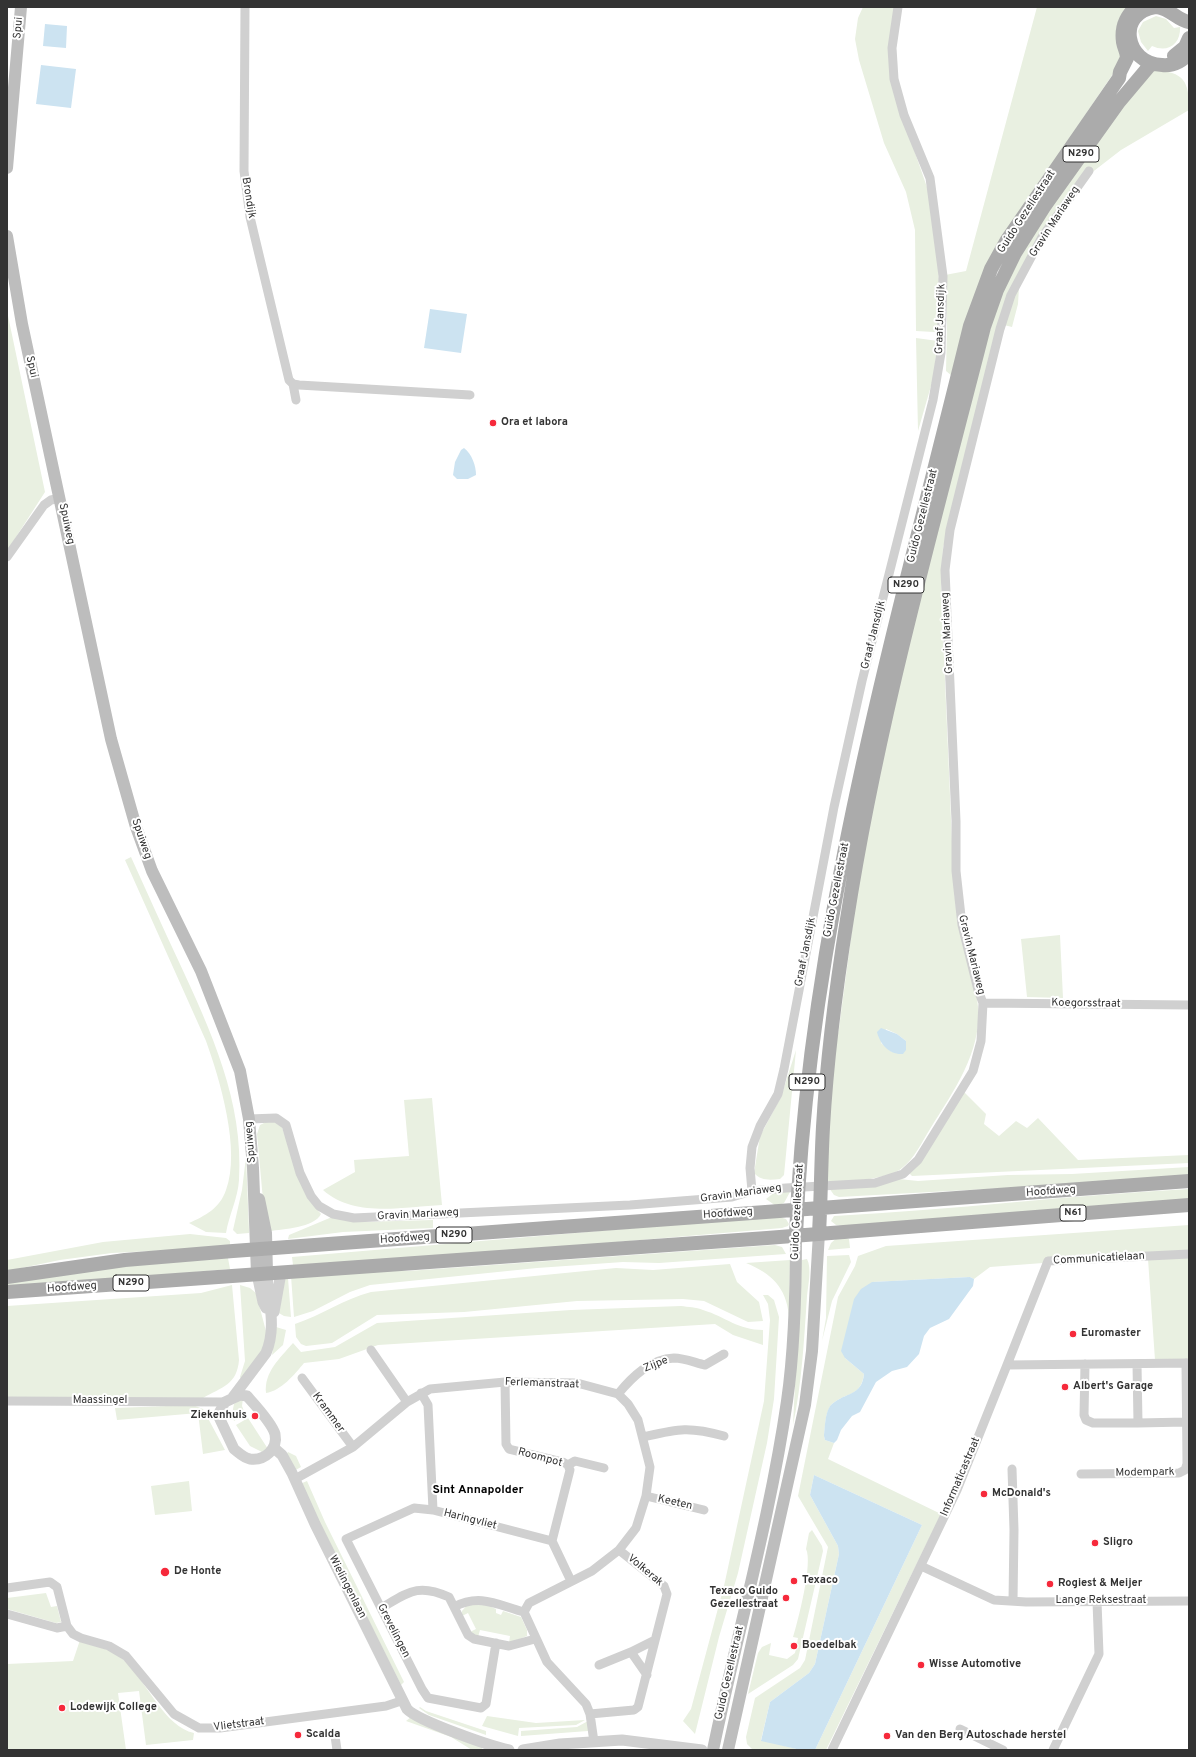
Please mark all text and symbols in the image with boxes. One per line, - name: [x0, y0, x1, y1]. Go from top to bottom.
- street label: Spui: [11, 17, 27, 39]
- road number: N290: [1063, 146, 1099, 162]
- street label: Guido Gezellestraat: [995, 168, 1059, 256]
- street label: Brondijk: [238, 176, 258, 220]
- street label: Gravin Mariaweg: [1027, 184, 1083, 260]
- street label: Graaf Jansdijk: [933, 283, 949, 355]
- street label: Spui: [22, 355, 40, 379]
- place label: Ora et labora: [501, 416, 568, 430]
- marker: Ora et labora: [488, 418, 498, 428]
- street label: Guido Gezellestraat: [905, 468, 941, 564]
- street label: Spuiweg: [55, 502, 77, 546]
- road number: N290: [888, 577, 924, 593]
- street label: Gravin Mariaweg: [939, 592, 957, 674]
- street label: Graaf Jansdijk: [859, 599, 889, 671]
- street label: Spuiweg: [128, 817, 154, 861]
- street label: Guido Gezellestraat: [821, 842, 853, 938]
- street label: Gravin Mariaweg: [955, 914, 987, 996]
- street label: Graaf Jansdijk: [793, 916, 819, 988]
- street label: Koegorsstraat: [1051, 997, 1121, 1011]
- road number: N290: [789, 1074, 825, 1090]
- street label: Spuiweg: [243, 1121, 259, 1163]
- street label: Guido Gezellestraat: [789, 1164, 807, 1260]
- street label: Gravin Mariaweg: [700, 1182, 782, 1206]
- street label: Hoofdweg: [1026, 1184, 1076, 1200]
- road number: N61: [1060, 1205, 1086, 1221]
- street label: Gravin Mariaweg: [377, 1206, 459, 1224]
- street label: Hoofdweg: [703, 1206, 753, 1222]
- road number: N290: [436, 1227, 472, 1243]
- street label: Hoofdweg: [380, 1231, 430, 1247]
- street label: Communicatielaan: [1053, 1250, 1145, 1268]
- road number: N290: [113, 1275, 149, 1291]
- street label: Hoofdweg: [47, 1280, 97, 1296]
- place label: Euromaster: [1081, 1327, 1141, 1341]
- marker: Euromaster: [1068, 1329, 1078, 1339]
- street label: Zijpe: [642, 1354, 670, 1376]
- street label: Ferlemanstraat: [505, 1376, 579, 1392]
- place label: Albert's Garage: [1073, 1380, 1153, 1394]
- marker: Albert's Garage: [1060, 1382, 1070, 1392]
- street label: Krammer: [309, 1390, 347, 1436]
- street label: Maassingel: [73, 1394, 127, 1408]
- place label: Ziekenhuis: [191, 1409, 247, 1423]
- marker: Ziekenhuis: [250, 1411, 260, 1421]
- street label: Informaticastraat: [938, 1436, 984, 1518]
- street label: Roompot: [516, 1446, 564, 1470]
- street label: Modempark: [1115, 1466, 1175, 1480]
- district label: Sint Annapolder: [433, 1484, 523, 1498]
- place label: McDonald's: [992, 1487, 1051, 1501]
- marker: McDonald's: [979, 1489, 989, 1499]
- street label: Keeten: [656, 1493, 694, 1513]
- street label: Haringvliet: [442, 1507, 498, 1533]
- place label: Sligro: [1103, 1536, 1133, 1550]
- marker: Sligro: [1090, 1538, 1100, 1548]
- street label: Volkerak: [625, 1552, 665, 1590]
- street label: Wielingenlaan: [325, 1553, 369, 1621]
- place label: De Honte: [174, 1565, 221, 1579]
- marker: De Honte: [159, 1566, 171, 1578]
- place label: Texaco: [802, 1574, 838, 1588]
- marker: Texaco: [789, 1576, 799, 1586]
- place label: Rogiest & Meijer: [1058, 1577, 1142, 1591]
- marker: Rogiest & Meijer: [1045, 1579, 1055, 1589]
- place label: Texaco Guido Gezellestraat: [709, 1585, 778, 1611]
- marker: Texaco Guido Gezellestraat: [781, 1593, 791, 1603]
- street label: Lange Reksestraat: [1056, 1594, 1146, 1608]
- street label: Grevelingen: [374, 1602, 412, 1660]
- street label: Guido Gezellestraat: [713, 1625, 747, 1721]
- place label: Boedelbak: [802, 1639, 857, 1653]
- marker: Boedelbak: [789, 1641, 799, 1651]
- place label: Wisse Automotive: [929, 1658, 1021, 1672]
- marker: Wisse Automotive: [916, 1660, 926, 1670]
- place label: Lodewijk College: [70, 1701, 157, 1715]
- marker: Lodewijk College: [57, 1703, 67, 1713]
- street label: Vlietstraat: [213, 1715, 265, 1735]
- place label: Scalda: [306, 1728, 340, 1742]
- place label: Van den Berg Autoschade herstel: [895, 1729, 1066, 1743]
- marker: Scalda: [293, 1730, 303, 1740]
- marker: Van den Berg Autoschade herstel: [882, 1731, 892, 1741]

